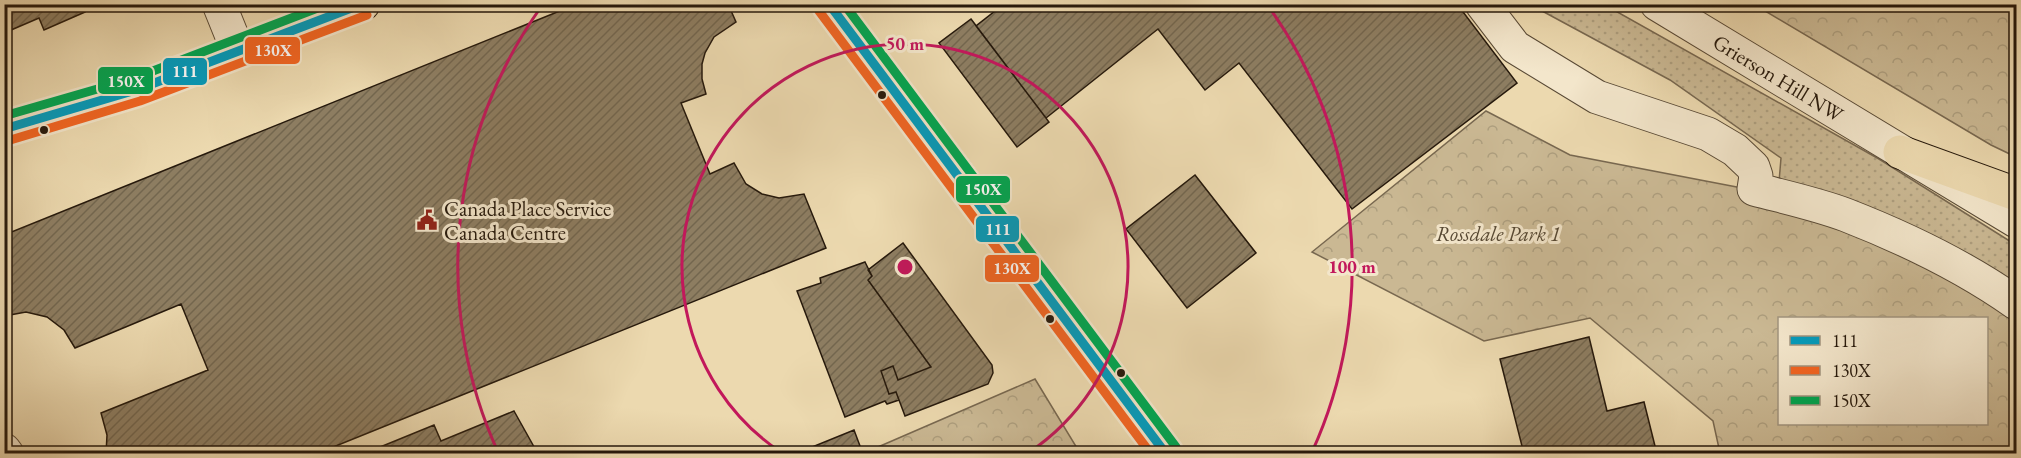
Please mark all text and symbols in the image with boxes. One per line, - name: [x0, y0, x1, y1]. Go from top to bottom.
- street label: Grierson Hill NW: [1708, 28, 1849, 128]
- text: 50 m: [886, 32, 924, 55]
- line badge: 130X: [244, 36, 301, 65]
- text: 130X: [254, 40, 292, 61]
- line badge: 111: [162, 57, 208, 86]
- text: 111: [172, 61, 198, 82]
- line badge: 150X: [97, 66, 154, 95]
- text: 150X: [107, 71, 145, 92]
- unlabelled marker: [876, 89, 888, 101]
- unlabelled marker: [38, 124, 50, 136]
- line badge: 150X: [955, 175, 1011, 204]
- text: 150X: [964, 179, 1002, 200]
- place label: Canada Place Service Canada Centre: [444, 195, 611, 246]
- public building icon: Canada Place Service Canada Centre: [415, 208, 439, 232]
- line badge: 111: [975, 215, 1020, 243]
- text: 111: [985, 219, 1011, 240]
- park label: Rossdale Park 1: [1436, 220, 1560, 247]
- line badge: 130X: [984, 254, 1040, 283]
- text: 100 m: [1328, 255, 1376, 278]
- centre of rings: [895, 257, 915, 277]
- text: 130X: [993, 258, 1031, 279]
- unlabelled marker: [1044, 313, 1056, 325]
- legend: [1778, 317, 1988, 425]
- text: 111: [1832, 329, 1858, 352]
- text: 130X: [1832, 359, 1871, 382]
- unlabelled marker: [1115, 367, 1127, 379]
- text: 150X: [1832, 389, 1871, 412]

